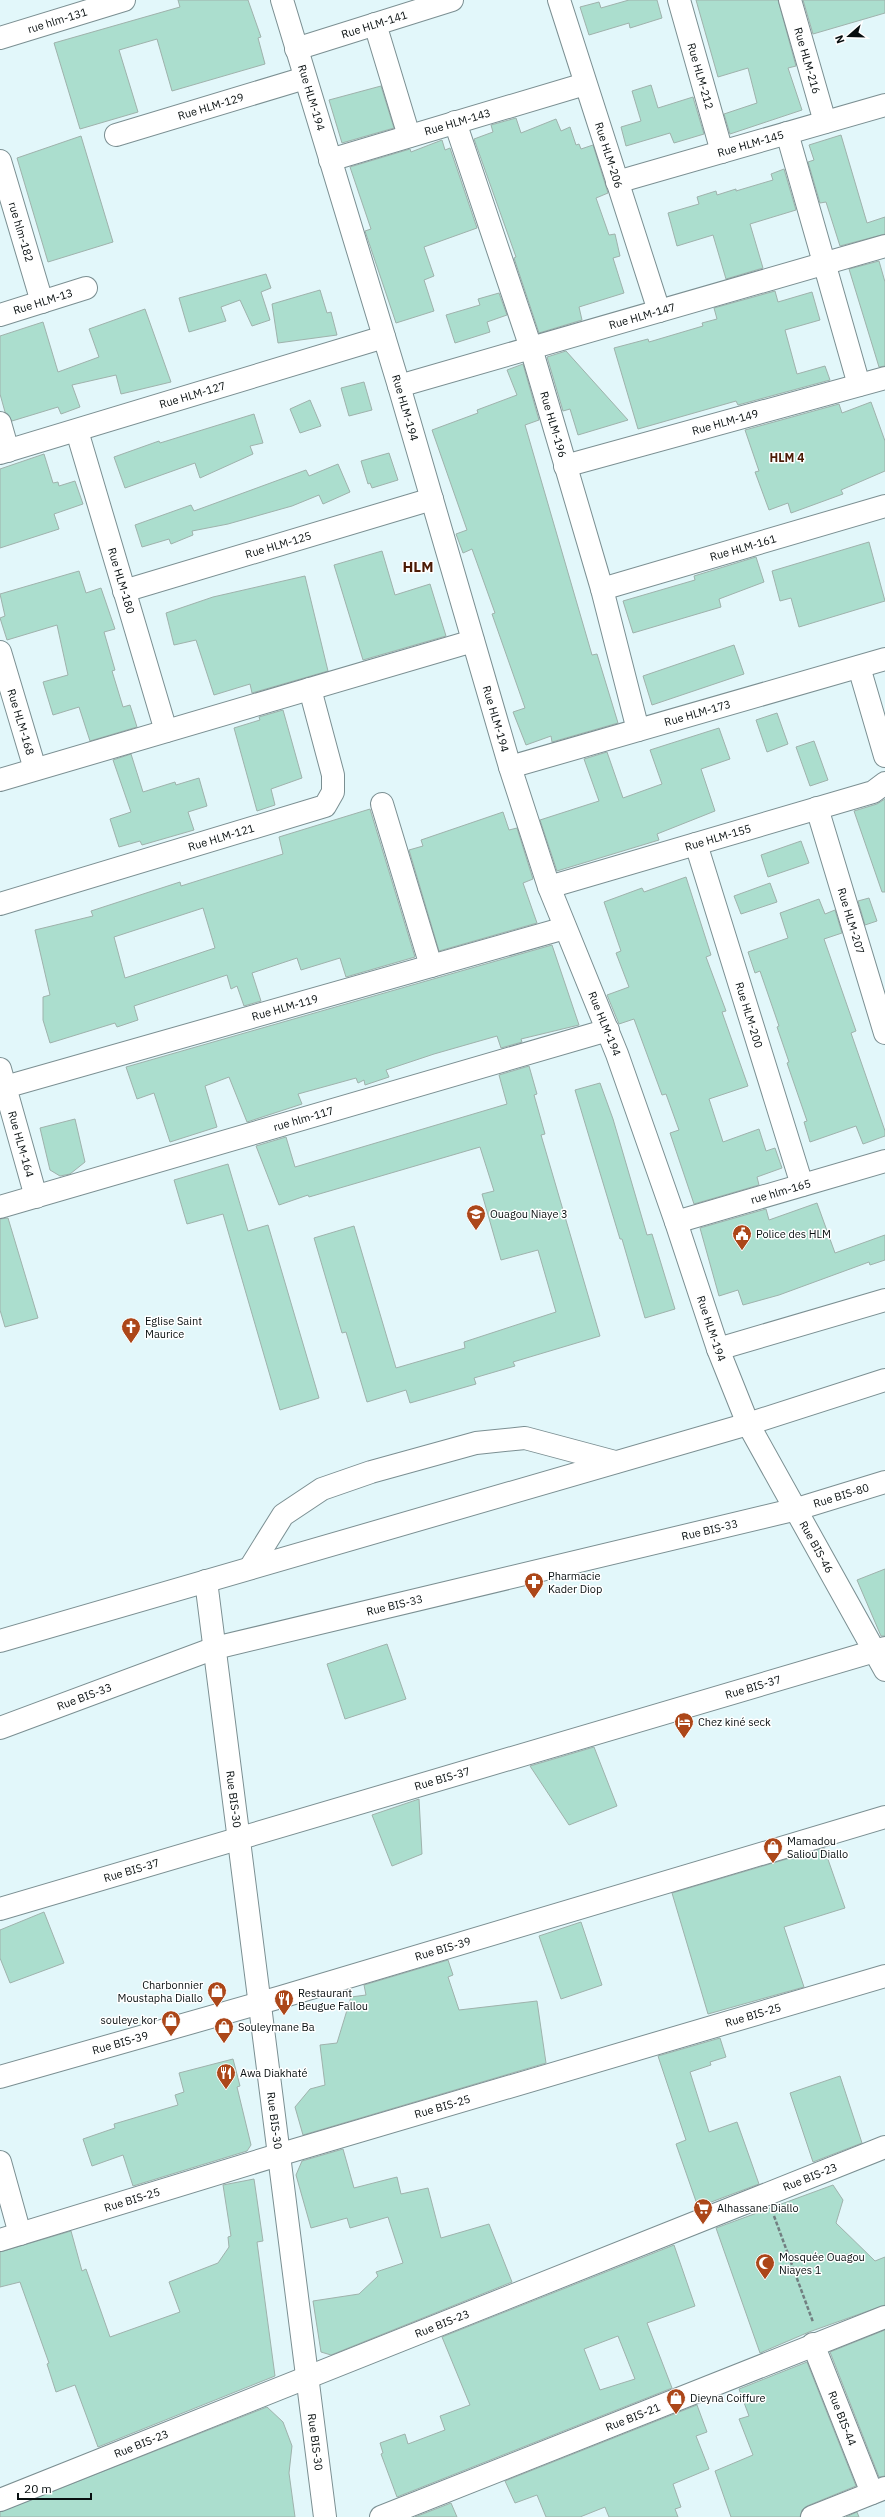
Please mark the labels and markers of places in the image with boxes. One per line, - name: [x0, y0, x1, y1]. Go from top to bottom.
- school or university icon: Ouagou Niaye 3: [465, 1203, 487, 1231]
- place label: Ouagou Niaye 3: [490, 1207, 568, 1221]
- public building icon: Police des HLM: [731, 1223, 753, 1251]
- place label: Police des HLM: [756, 1227, 831, 1241]
- place label: Eglise Saint Maurice: [145, 1314, 202, 1341]
- church icon: Eglise Saint Maurice: [120, 1316, 142, 1344]
- place label: Pharmacie Kader Diop: [548, 1569, 602, 1596]
- pharmacy icon: Pharmacie Kader Diop: [523, 1571, 545, 1599]
- hotel icon: Chez kiné seck: [673, 1711, 695, 1739]
- place label: Chez kiné seck: [698, 1715, 771, 1729]
- place label: Mamadou Saliou Diallo: [787, 1834, 848, 1861]
- shop icon: Mamadou Saliou Diallo: [762, 1836, 784, 1864]
- place label: Charbonnier Moustapha Diallo: [117, 1978, 203, 2005]
- shop icon: Charbonnier Moustapha Diallo: [206, 1980, 228, 2008]
- place label: Restaurant Beugue Fallou: [298, 1986, 368, 2013]
- restaurant icon: Restaurant Beugue Fallou: [273, 1988, 295, 2016]
- shop icon: souleye kor: [160, 2009, 182, 2037]
- place label: souleye kor: [100, 2013, 157, 2027]
- shop icon: Souleymane Ba: [213, 2016, 235, 2044]
- place label: Souleymane Ba: [238, 2020, 315, 2034]
- restaurant icon: Awa Diakhaté: [215, 2062, 237, 2090]
- place label: Awa Diakhaté: [240, 2066, 308, 2080]
- supermarket icon: Alhassane Diallo: [692, 2197, 714, 2225]
- place label: Alhassane Diallo: [717, 2201, 799, 2215]
- place label: Mosquée Ouagou Niayes 1: [779, 2250, 865, 2277]
- mosque icon: Mosquée Ouagou Niayes 1: [754, 2252, 776, 2280]
- shop icon: Dieyna Coiffure: [665, 2387, 687, 2415]
- place label: Dieyna Coiffure: [690, 2391, 765, 2405]

